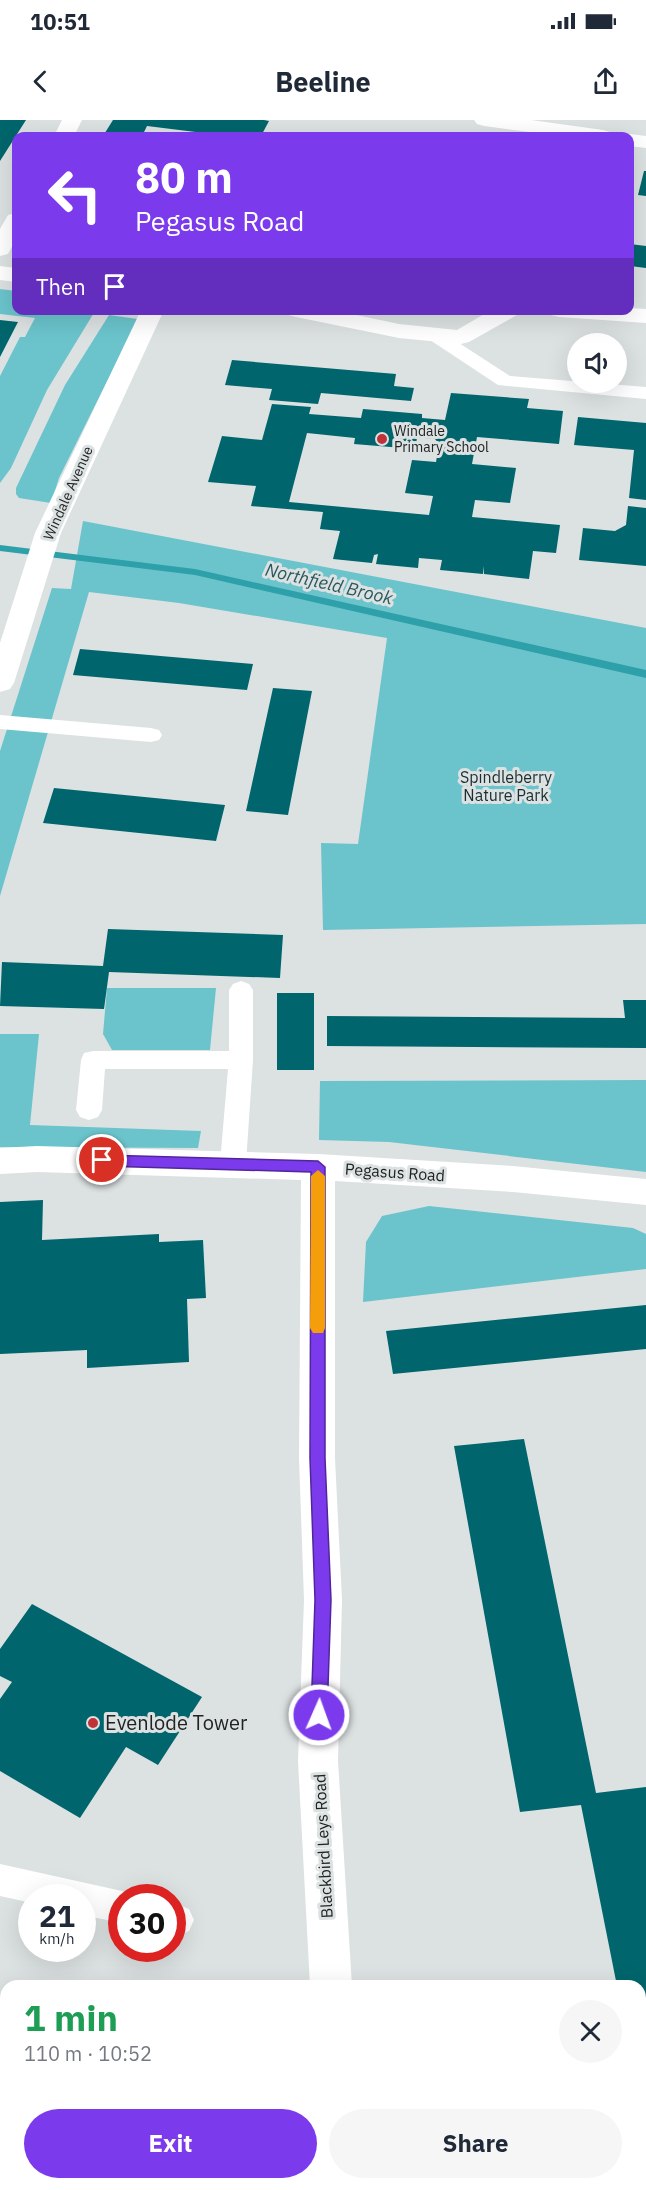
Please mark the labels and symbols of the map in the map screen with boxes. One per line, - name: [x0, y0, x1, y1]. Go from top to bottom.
- place label: Windale Primary School: [394, 422, 489, 456]
- marker: Windale Primary School: [375, 432, 389, 446]
- street label: Windale Avenue: [39, 443, 97, 543]
- water label: Northfield Brook: [263, 558, 396, 610]
- park label: Spindleberry Nature Park: [460, 767, 552, 805]
- pin: [76, 1134, 127, 1185]
- street label: Pegasus Road: [344, 1159, 446, 1185]
- position arrow: [287, 1683, 351, 1747]
- place label: Evenlode Tower: [105, 1709, 247, 1736]
- marker: Evenlode Tower: [86, 1716, 100, 1730]
- street label: Blackbird Leys Road: [309, 1773, 337, 1919]
- speed limit sign: 30: [108, 1884, 186, 1962]

